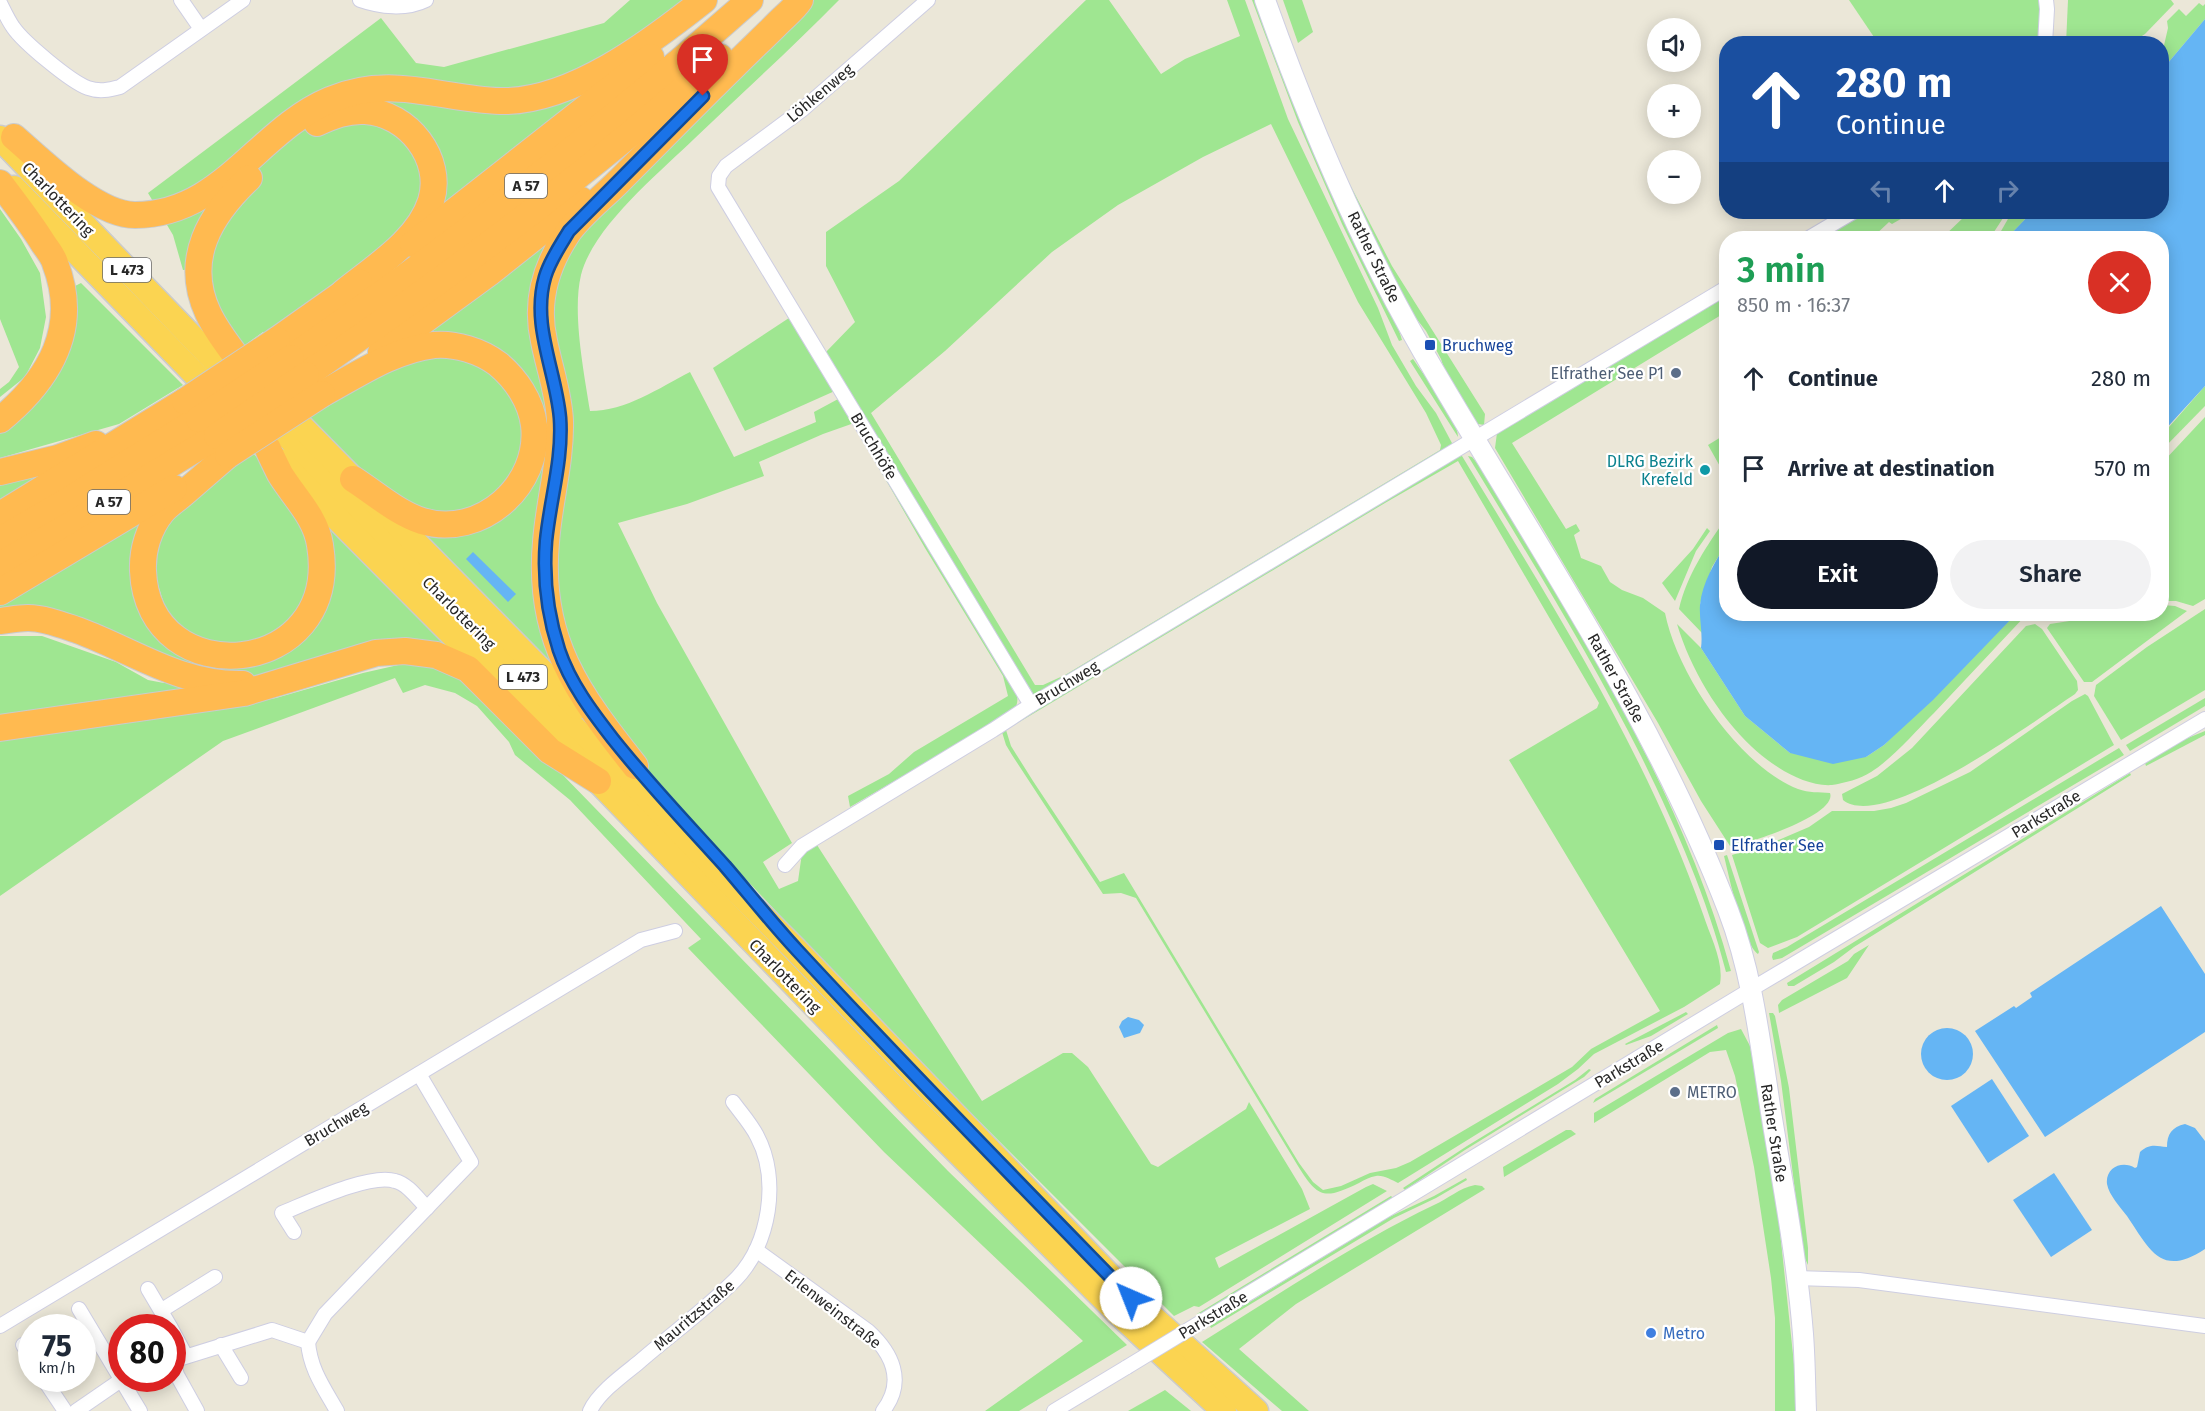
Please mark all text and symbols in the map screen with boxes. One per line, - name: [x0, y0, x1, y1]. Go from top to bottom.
- map controls: [1647, 18, 1701, 204]
- button: sound: [1647, 18, 1701, 72]
- pin: [677, 34, 728, 96]
- icon: arrive: [686, 43, 719, 76]
- text: 280 m: [1836, 58, 1952, 108]
- street label: Löhkenweg: [783, 59, 858, 126]
- icon: ahead: [1737, 60, 1815, 138]
- button: +: [1647, 84, 1701, 138]
- text: Continue: [1836, 109, 1946, 141]
- button: −: [1647, 150, 1701, 204]
- street label: Charlottering: [18, 158, 98, 240]
- road number: A 57: [505, 174, 547, 198]
- icon: left: [1865, 174, 1898, 207]
- icon: ahead: [1928, 174, 1961, 207]
- icon: right: [1991, 174, 2024, 207]
- street label: Rather Straße: [1344, 208, 1404, 306]
- text: 3 min: [1737, 248, 1826, 292]
- button: close: [2088, 251, 2151, 314]
- road number: L 473: [103, 258, 151, 282]
- text: 850 m · 16:37: [1737, 293, 1850, 317]
- place label: Bruchweg: [1442, 336, 1513, 355]
- marker: Bruchweg: [1423, 338, 1437, 352]
- icon: ahead: [1737, 362, 1770, 395]
- place label: Elfrather See P1: [1550, 364, 1664, 383]
- text: Continue: [1788, 365, 1878, 392]
- text: 280 m: [2091, 365, 2151, 392]
- marker: Elfrather See P1: [1669, 366, 1683, 380]
- street label: Bruchhöfe: [847, 409, 901, 483]
- place label: DLRG Bezirk Krefeld: [1607, 452, 1694, 489]
- icon: arrive: [1737, 452, 1770, 485]
- text: Arrive at destination: [1788, 455, 1995, 482]
- text: 570 m: [2094, 455, 2151, 482]
- marker: DLRG Bezirk Krefeld: [1698, 463, 1712, 477]
- road number: A 57: [88, 490, 130, 514]
- button: Exit: [1737, 540, 1938, 609]
- button: Share: [1950, 540, 2151, 609]
- street label: Charlottering: [419, 573, 500, 654]
- street label: Rather Straße: [1584, 630, 1648, 726]
- street label: Bruchweg: [1032, 656, 1103, 709]
- road number: L 473: [499, 665, 547, 689]
- street label: Parkstraße: [2008, 786, 2084, 842]
- place label: Elfrather See: [1731, 836, 1824, 855]
- marker: Elfrather See: [1712, 838, 1726, 852]
- street label: Charlottering: [745, 935, 825, 1017]
- street label: Parkstraße: [1591, 1036, 1667, 1092]
- street label: Rather Straße: [1757, 1082, 1791, 1184]
- place label: METRO: [1687, 1083, 1737, 1102]
- marker: METRO: [1668, 1085, 1682, 1099]
- street label: Bruchweg: [301, 1097, 372, 1150]
- street label: Erlenweinstraße: [781, 1265, 885, 1353]
- position arrow: [1099, 1266, 1163, 1330]
- street label: Mauritzstraße: [650, 1276, 738, 1354]
- street label: Parkstraße: [1175, 1287, 1251, 1343]
- speed limit sign: 80: [108, 1314, 186, 1392]
- place label: Metro: [1663, 1324, 1705, 1343]
- marker: Metro: [1644, 1326, 1658, 1340]
- text: 75: [42, 1328, 72, 1364]
- text: km/h: [38, 1359, 76, 1377]

